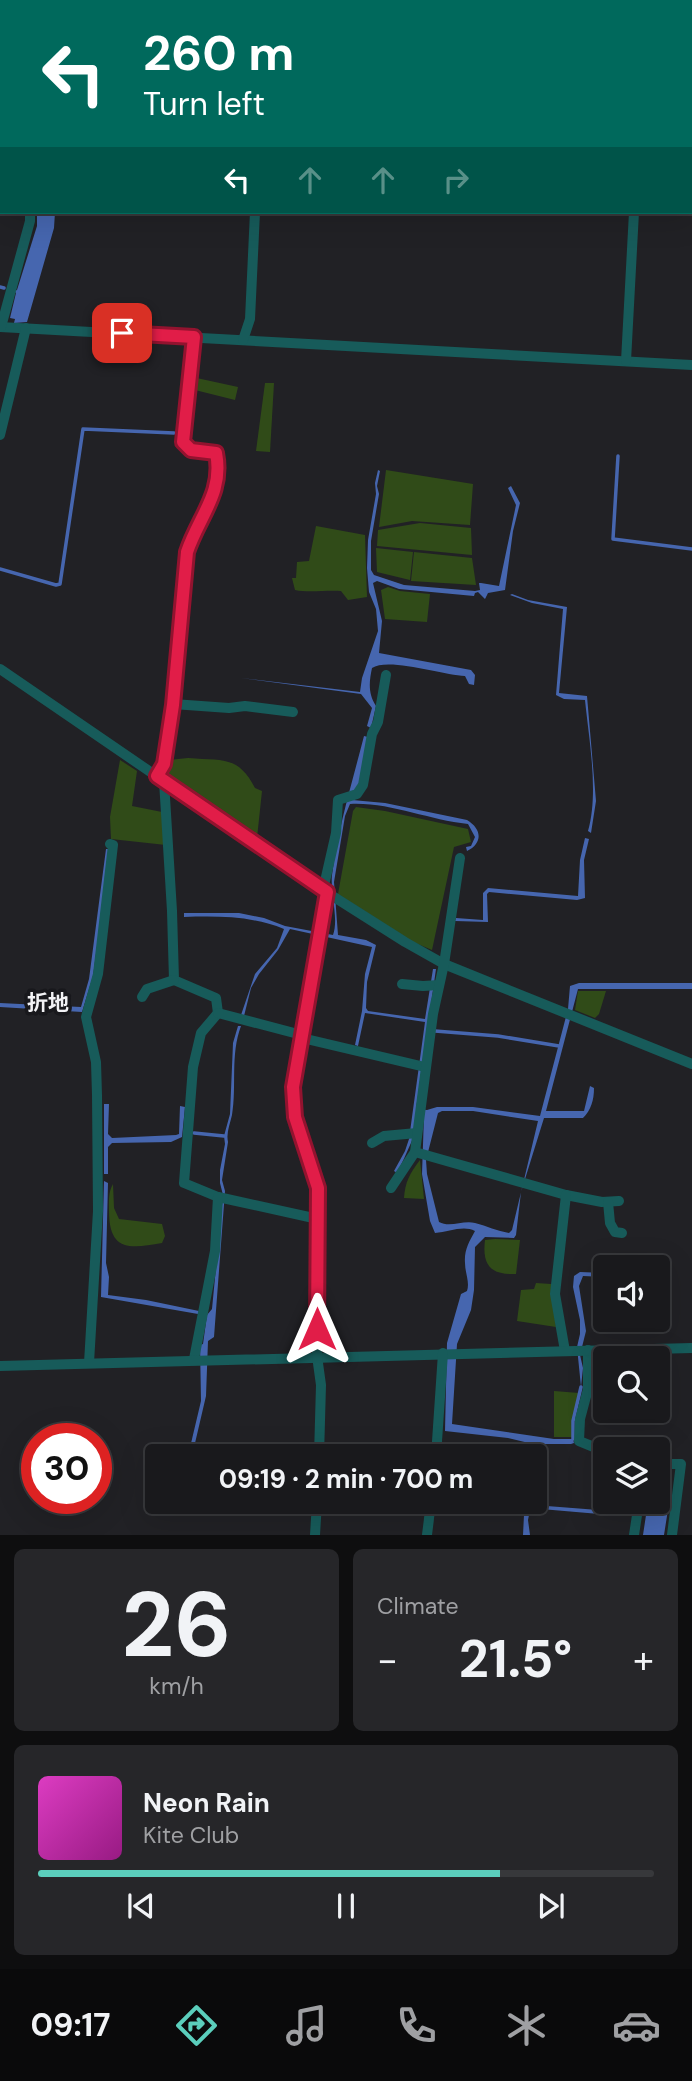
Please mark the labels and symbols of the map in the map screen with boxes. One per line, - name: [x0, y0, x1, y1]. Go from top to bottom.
- pin: [92, 303, 152, 363]
- district label: 折地: [27, 989, 69, 1017]
- position arrow: [280, 1292, 354, 1366]
- speed limit sign: 30: [21, 1423, 112, 1514]

